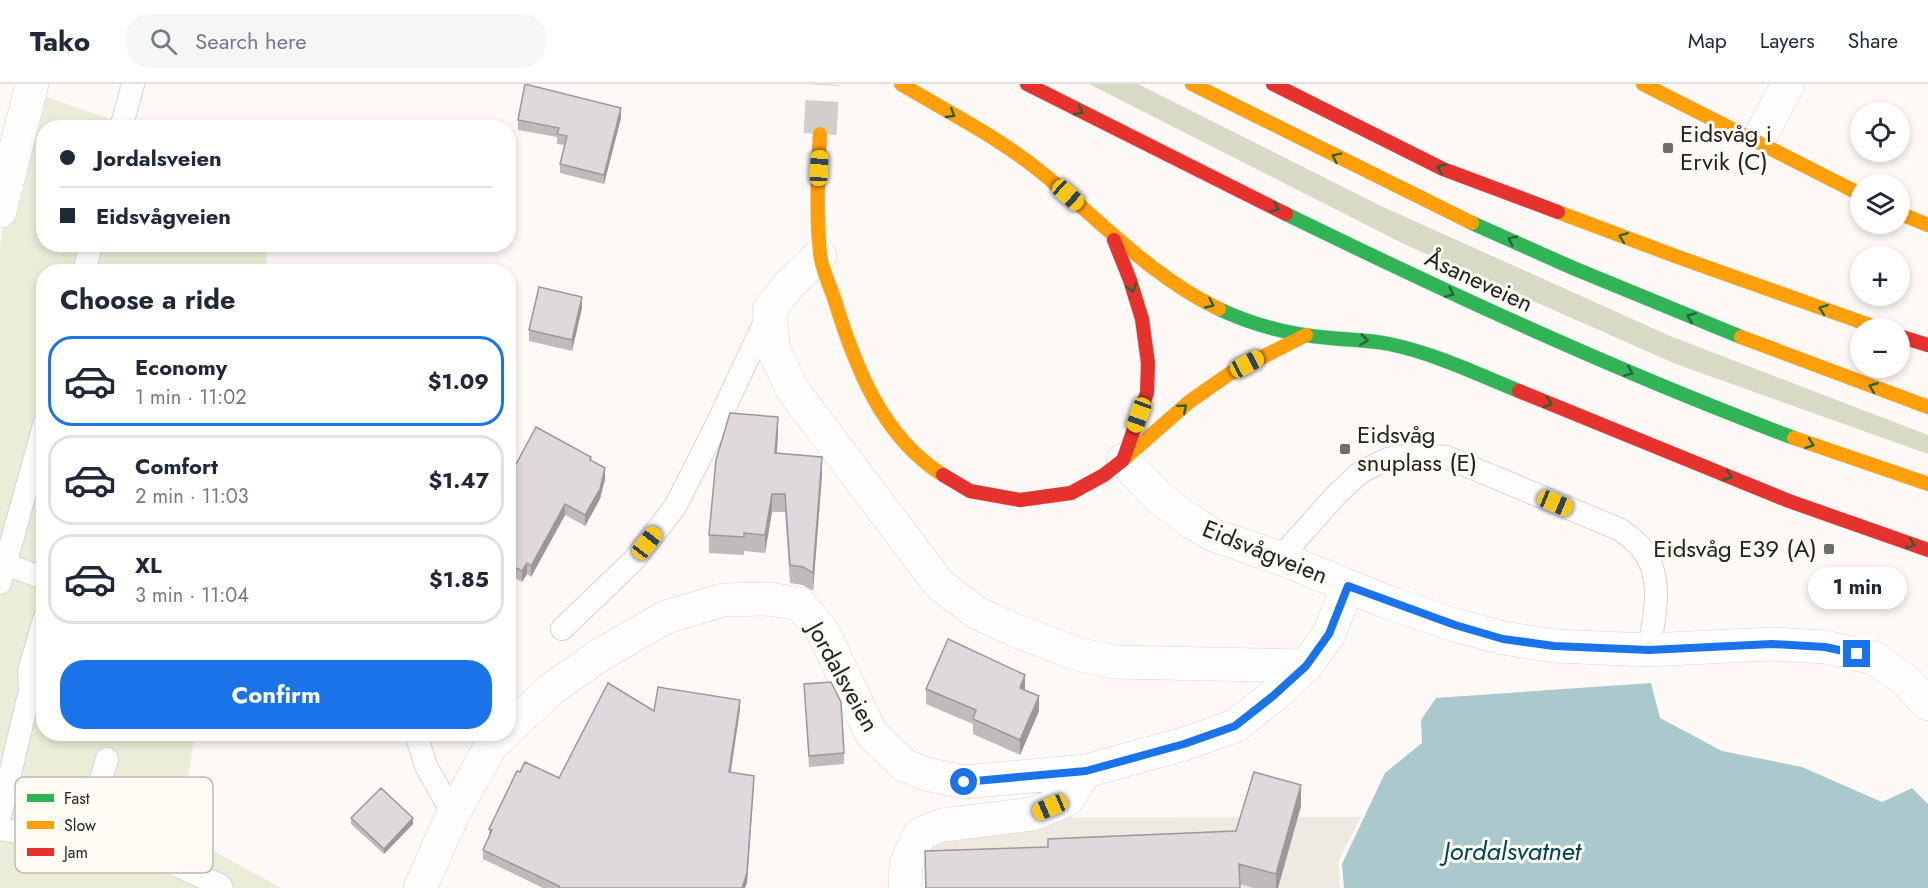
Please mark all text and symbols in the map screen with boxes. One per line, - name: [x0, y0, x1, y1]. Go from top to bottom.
- search box: [126, 14, 546, 68]
- text: Tako: [30, 21, 90, 62]
- icon: search: [147, 25, 180, 58]
- text: Search here: [195, 25, 307, 57]
- text: Map: [1688, 26, 1727, 56]
- text: Layers: [1760, 26, 1815, 56]
- text: Share: [1848, 26, 1898, 56]
- map controls: [1850, 102, 1910, 378]
- button: locate: [1850, 102, 1910, 162]
- one-way arrow: [1073, 103, 1084, 115]
- one-way arrow: [945, 106, 955, 118]
- place label: Eidsvåg i Ervik (C): [1680, 116, 1772, 179]
- marker: Eidsvåg i Ervik (C): [1661, 141, 1675, 155]
- text: Jordalsveien: [96, 142, 222, 174]
- car: [809, 150, 829, 186]
- one-way arrow: [1331, 152, 1342, 164]
- one-way arrow: [1436, 163, 1447, 175]
- button: layers: [1850, 174, 1910, 234]
- car: [1049, 176, 1087, 214]
- text: Eidsvågveien: [96, 200, 231, 232]
- one-way arrow: [1269, 201, 1279, 212]
- one-way arrow: [1618, 231, 1629, 244]
- one-way arrow: [1508, 235, 1519, 247]
- street label: Åsaneveien: [1420, 240, 1539, 321]
- button: +: [1850, 246, 1910, 306]
- text: Choose a ride: [60, 280, 235, 319]
- one-way arrow: [1125, 282, 1138, 293]
- one-way arrow: [1444, 286, 1455, 298]
- one-way arrow: [1203, 297, 1214, 309]
- one-way arrow: [1818, 304, 1829, 317]
- one-way arrow: [1686, 312, 1697, 324]
- button: −: [1850, 318, 1910, 378]
- one-way arrow: [1359, 333, 1368, 346]
- car: [1227, 348, 1267, 380]
- text: Economy: [135, 351, 227, 383]
- icon: car: [63, 354, 117, 408]
- text: $1.09: [428, 365, 489, 397]
- one-way arrow: [1623, 365, 1634, 377]
- one-way arrow: [1868, 382, 1879, 395]
- text: 1 min · 11:02: [135, 383, 247, 412]
- car: [1124, 395, 1154, 435]
- one-way arrow: [1541, 396, 1552, 408]
- one-way arrow: [1176, 404, 1187, 415]
- place label: Eidsvåg snuplass (E): [1357, 417, 1477, 480]
- one-way arrow: [1804, 437, 1815, 450]
- marker: Eidsvåg snuplass (E): [1338, 442, 1352, 456]
- text: Comfort: [135, 450, 218, 482]
- icon: car: [63, 453, 117, 507]
- text: $1.47: [428, 464, 489, 496]
- one-way arrow: [1722, 469, 1733, 481]
- text: 2 min · 11:03: [135, 482, 249, 511]
- car: [1535, 488, 1575, 518]
- street label: Eidsvågveien: [1197, 511, 1333, 593]
- car: [629, 523, 665, 563]
- place label: Eidsvåg E39 (A): [1653, 531, 1817, 566]
- one-way arrow: [1905, 536, 1916, 549]
- marker: Eidsvåg E39 (A): [1822, 542, 1836, 556]
- text: XL: [135, 549, 162, 581]
- icon: car: [63, 552, 117, 606]
- text: $1.85: [429, 563, 489, 595]
- callout: 1 min: [1808, 567, 1906, 609]
- text: 1 min: [1833, 573, 1882, 602]
- text: 3 min · 11:04: [135, 581, 249, 610]
- street label: Jordalsveien: [797, 613, 888, 738]
- route end: [1843, 640, 1870, 667]
- button: Confirm: [60, 660, 492, 729]
- route start: [950, 768, 977, 795]
- legend: [15, 777, 213, 873]
- text: Fast: [64, 787, 90, 810]
- car: [1030, 792, 1070, 822]
- text: Slow: [64, 814, 96, 837]
- water label: Jordalsvatnet: [1439, 832, 1582, 870]
- text: Jam: [62, 841, 88, 864]

